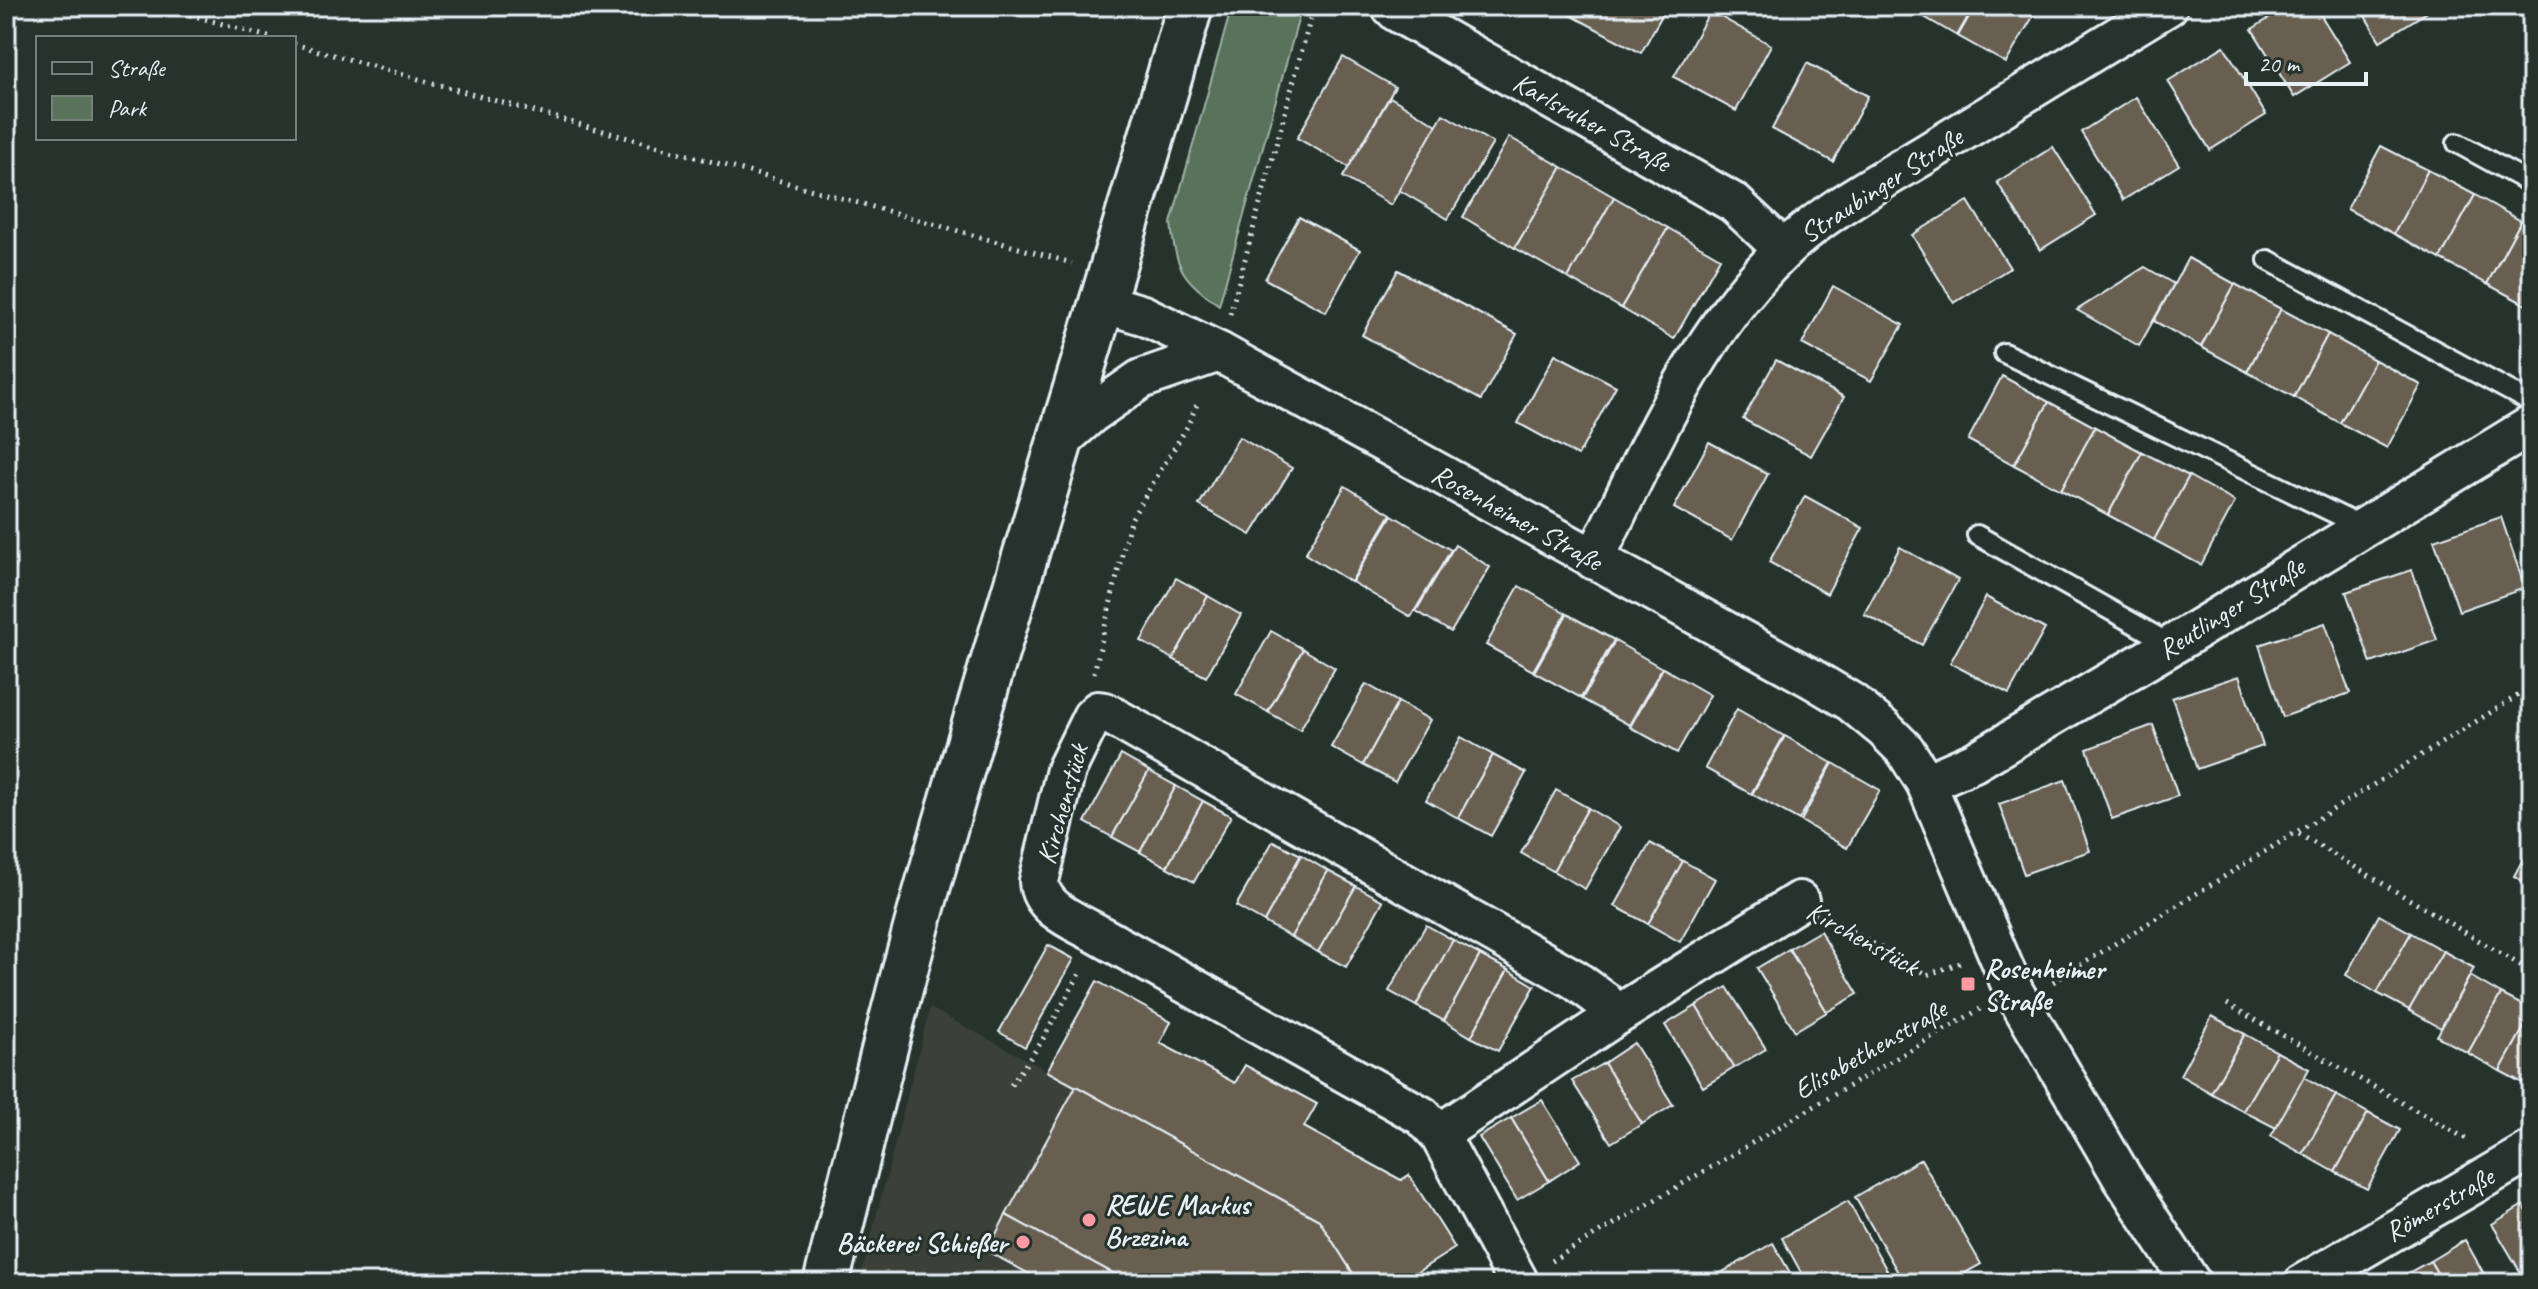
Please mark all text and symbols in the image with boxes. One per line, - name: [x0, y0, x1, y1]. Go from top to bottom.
- legend: [36, 36, 296, 140]
- scale bar: [2246, 36, 2366, 86]
- text: 20 m: [2258, 49, 2301, 79]
- text: Straße: [108, 53, 167, 83]
- street label: Karlsruher Straße: [1507, 64, 1678, 181]
- text: Park: [108, 93, 148, 123]
- street label: Straubinger Straße: [1793, 118, 1971, 251]
- street label: Rosenheimer Straße: [1426, 456, 1610, 579]
- street label: Reutlinger Straße: [2151, 548, 2312, 667]
- street label: Kirchenstück: [1028, 738, 1096, 868]
- street label: Kirchenstück: [1801, 893, 1927, 984]
- place label: Rosenheimer Straße: [1984, 951, 2107, 1018]
- marker: Rosenheimer Straße: [1959, 975, 1977, 993]
- street label: Elisabethenstraße: [1787, 990, 1954, 1107]
- street label: Römerstraße: [2378, 1158, 2501, 1249]
- place label: REWE Markus Brzezina: [1105, 1187, 1253, 1254]
- marker: REWE Markus Brzezina: [1080, 1211, 1098, 1229]
- place label: Bäckerei Schießer: [837, 1225, 1010, 1260]
- marker: Bäckerei Schießer: [1014, 1233, 1032, 1251]

